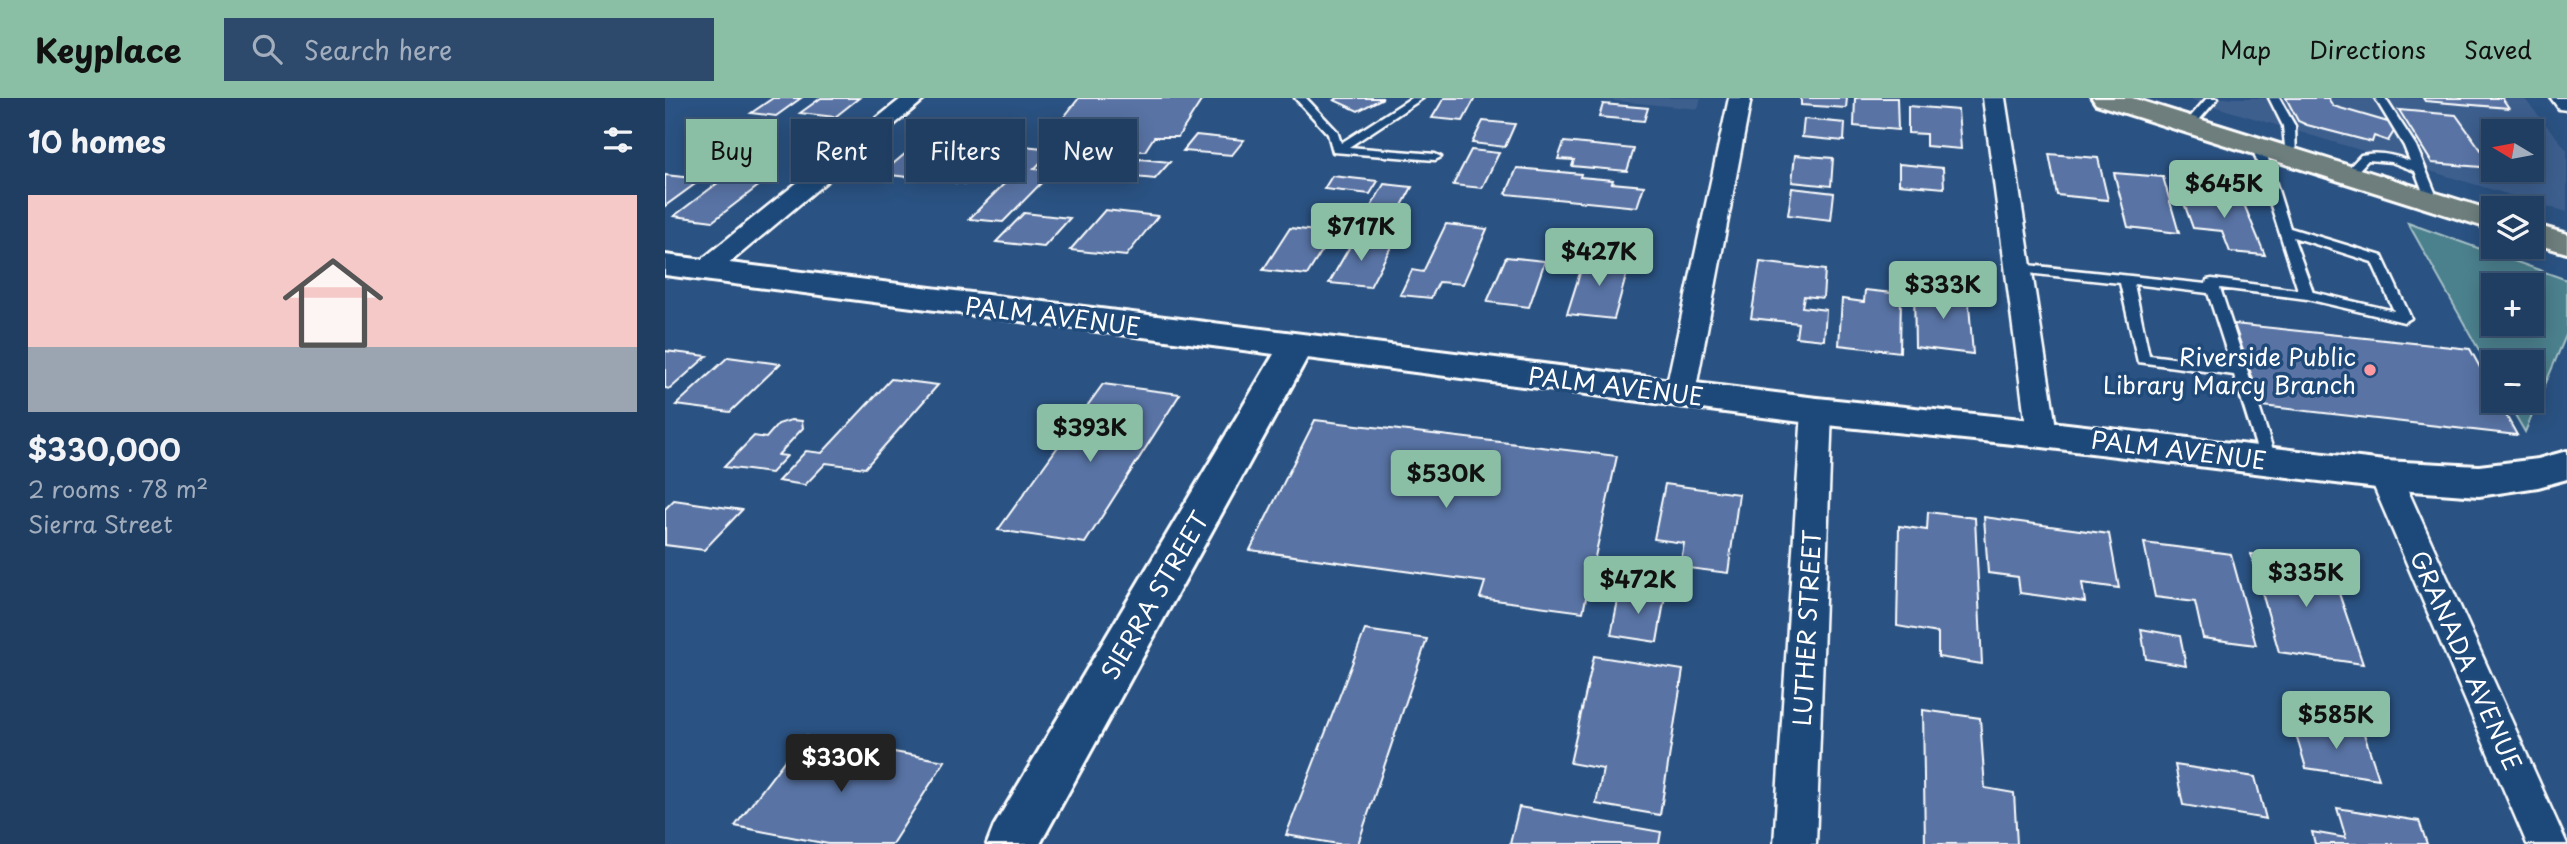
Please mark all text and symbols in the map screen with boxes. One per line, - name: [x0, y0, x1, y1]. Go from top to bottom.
- search box: [224, 18, 714, 81]
- text: Keyplace: [35, 24, 182, 74]
- icon: search: [248, 30, 286, 68]
- text: Search here: [304, 30, 452, 69]
- text: Map: [2220, 31, 2271, 67]
- text: Directions: [2309, 31, 2426, 67]
- text: Saved: [2464, 31, 2532, 67]
- text: 10 homes: [28, 118, 166, 163]
- chip: Buy: [686, 119, 777, 182]
- chip: Rent: [791, 119, 892, 182]
- chip: Filters: [906, 119, 1025, 182]
- chip: New: [1039, 119, 1137, 182]
- north arrow: [2481, 119, 2545, 182]
- map controls: [2481, 119, 2544, 413]
- icon: filters: [599, 121, 637, 159]
- pin: $645K: [2175, 160, 2273, 220]
- text: $645K: [2185, 165, 2263, 200]
- button: layers: [2481, 196, 2544, 259]
- pin: $717K: [1312, 204, 1410, 263]
- text: $717K: [1327, 208, 1395, 243]
- pin: $427K: [1550, 228, 1648, 288]
- text: $427K: [1561, 233, 1637, 268]
- icon: home: [270, 240, 396, 366]
- pin: $333K: [1894, 262, 1992, 321]
- text: $333K: [1905, 266, 1981, 301]
- button: +: [2481, 273, 2544, 336]
- street label: PALM AVENUE: [963, 286, 1143, 344]
- place label: Riverside Public Library Marcy Branch: [2103, 338, 2356, 402]
- button: −: [2481, 350, 2544, 413]
- street label: PALM AVENUE: [1526, 356, 1706, 414]
- marker: Riverside Public Library Marcy Branch: [2362, 362, 2378, 378]
- pin: $393K: [1041, 404, 1139, 464]
- text: $393K: [1053, 409, 1127, 444]
- street label: PALM AVENUE: [2089, 420, 2269, 478]
- text: $330,000: [28, 426, 181, 471]
- pin: $530K: [1397, 450, 1495, 510]
- text: $530K: [1407, 455, 1485, 490]
- text: 2 rooms · 78 m²: [28, 471, 208, 506]
- street label: SIERRA STREET: [1091, 504, 1217, 686]
- text: Sierra Street: [28, 506, 173, 541]
- street label: LUTHER STREET: [1783, 529, 1829, 727]
- street label: GRANADA AVENUE: [2402, 544, 2532, 776]
- pin: $335K: [2257, 550, 2355, 609]
- text: $335K: [2268, 554, 2344, 589]
- pin: $472K: [1589, 556, 1687, 616]
- text: $472K: [1600, 561, 1676, 596]
- pin: $585K: [2287, 692, 2385, 751]
- text: $585K: [2298, 696, 2374, 731]
- pin: $330K: [792, 734, 890, 794]
- text: $330K: [802, 739, 880, 774]

